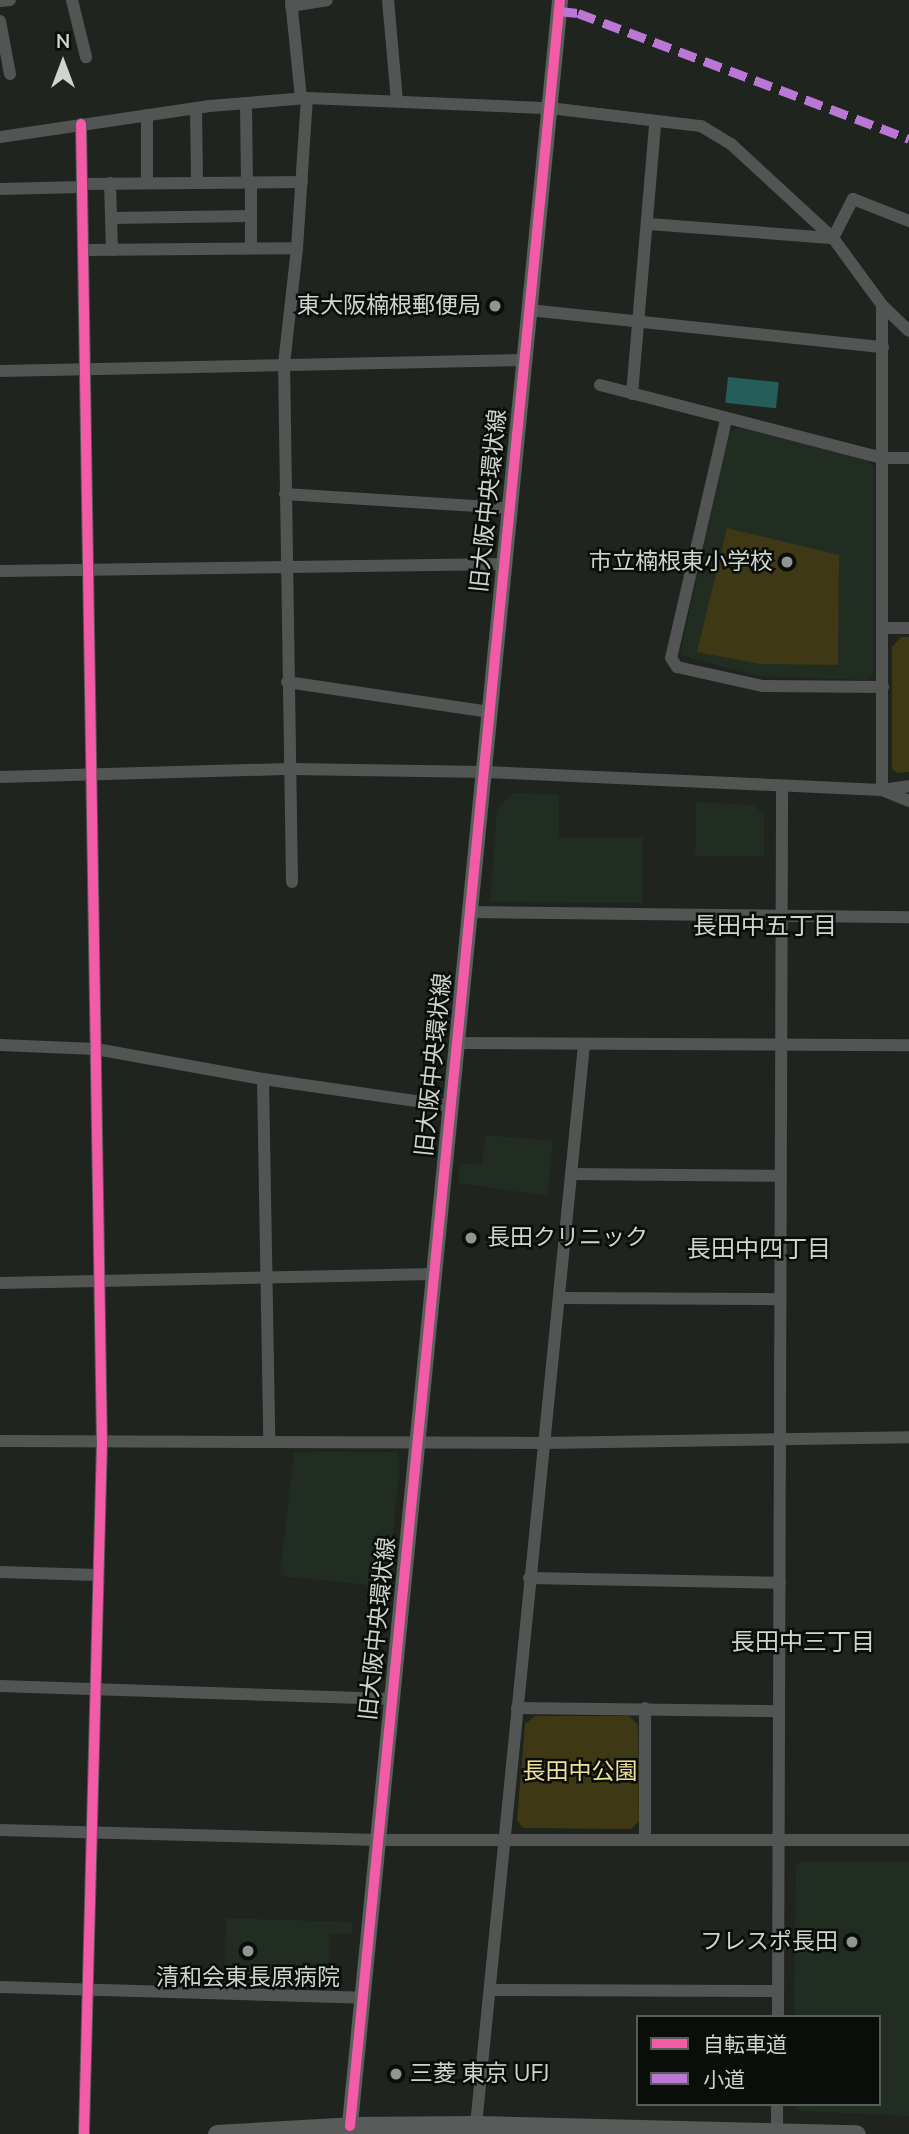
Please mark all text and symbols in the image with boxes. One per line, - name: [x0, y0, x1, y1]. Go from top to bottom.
- north arrow: [28, 28, 98, 98]
- text: N: [56, 29, 70, 55]
- place label: 東大阪楠根郵便局: [297, 292, 481, 320]
- marker: 東大阪楠根郵便局: [487, 298, 503, 314]
- street label: 旧大阪中央環状線: [466, 408, 512, 594]
- place label: 市立楠根東小学校: [589, 548, 773, 576]
- marker: 市立楠根東小学校: [779, 554, 795, 570]
- district label: 長田中五丁目: [693, 913, 837, 941]
- street label: 旧大阪中央環状線: [411, 972, 457, 1158]
- place label: 長田クリニック: [487, 1224, 648, 1252]
- marker: 長田クリニック: [461, 1228, 481, 1248]
- district label: 長田中四丁目: [687, 1236, 831, 1264]
- street label: 旧大阪中央環状線: [355, 1536, 401, 1722]
- district label: 長田中三丁目: [731, 1629, 875, 1657]
- park label: 長田中公園: [523, 1758, 637, 1786]
- place label: フレスポ長田: [700, 1928, 838, 1956]
- marker: フレスポ長田: [844, 1934, 860, 1950]
- marker: 清和会東長原病院: [238, 1941, 258, 1961]
- place label: 清和会東長原病院: [156, 1964, 340, 1992]
- legend: [636, 2015, 881, 2106]
- text: 自転車道: [703, 2031, 787, 2059]
- place label: 三菱 東京 UFJ: [410, 2060, 549, 2088]
- marker: 三菱 東京 UFJ: [388, 2066, 404, 2082]
- text: 小道: [703, 2066, 745, 2094]

